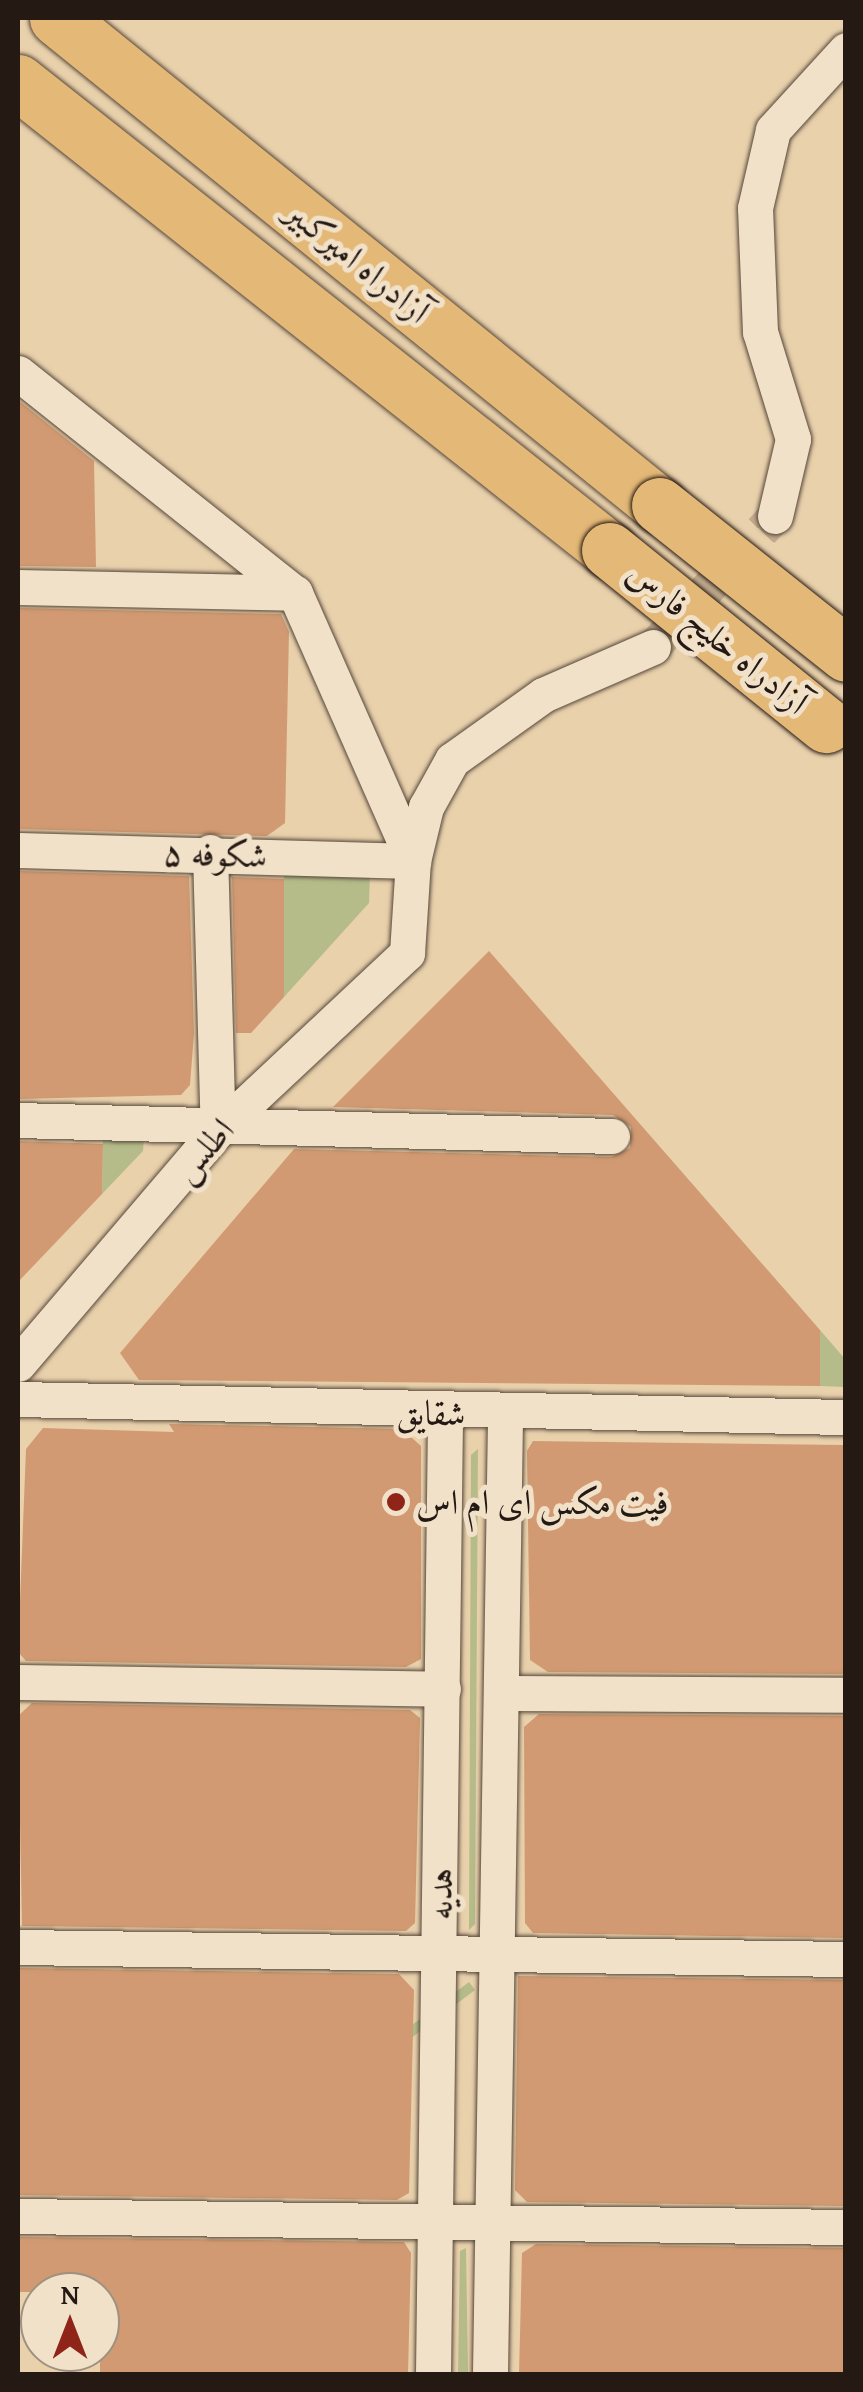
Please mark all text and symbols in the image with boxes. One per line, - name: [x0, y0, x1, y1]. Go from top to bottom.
- street label: آزادراه امیرکبیر: [277, 190, 439, 332]
- street label: آزادراه خلیج فارس: [619, 551, 817, 723]
- street label: شکوفه ۵: [162, 831, 268, 877]
- street label: اطلس: [163, 1109, 243, 1191]
- street label: شقایق: [396, 1391, 466, 1435]
- place label: فیت مکس ای ام اس: [416, 1481, 669, 1523]
- marker: فیت مکس ای ام اس: [385, 1491, 407, 1513]
- street label: هدیه: [419, 1868, 461, 1920]
- north arrow: [20, 2272, 120, 2372]
- text: N: [61, 2273, 79, 2314]

